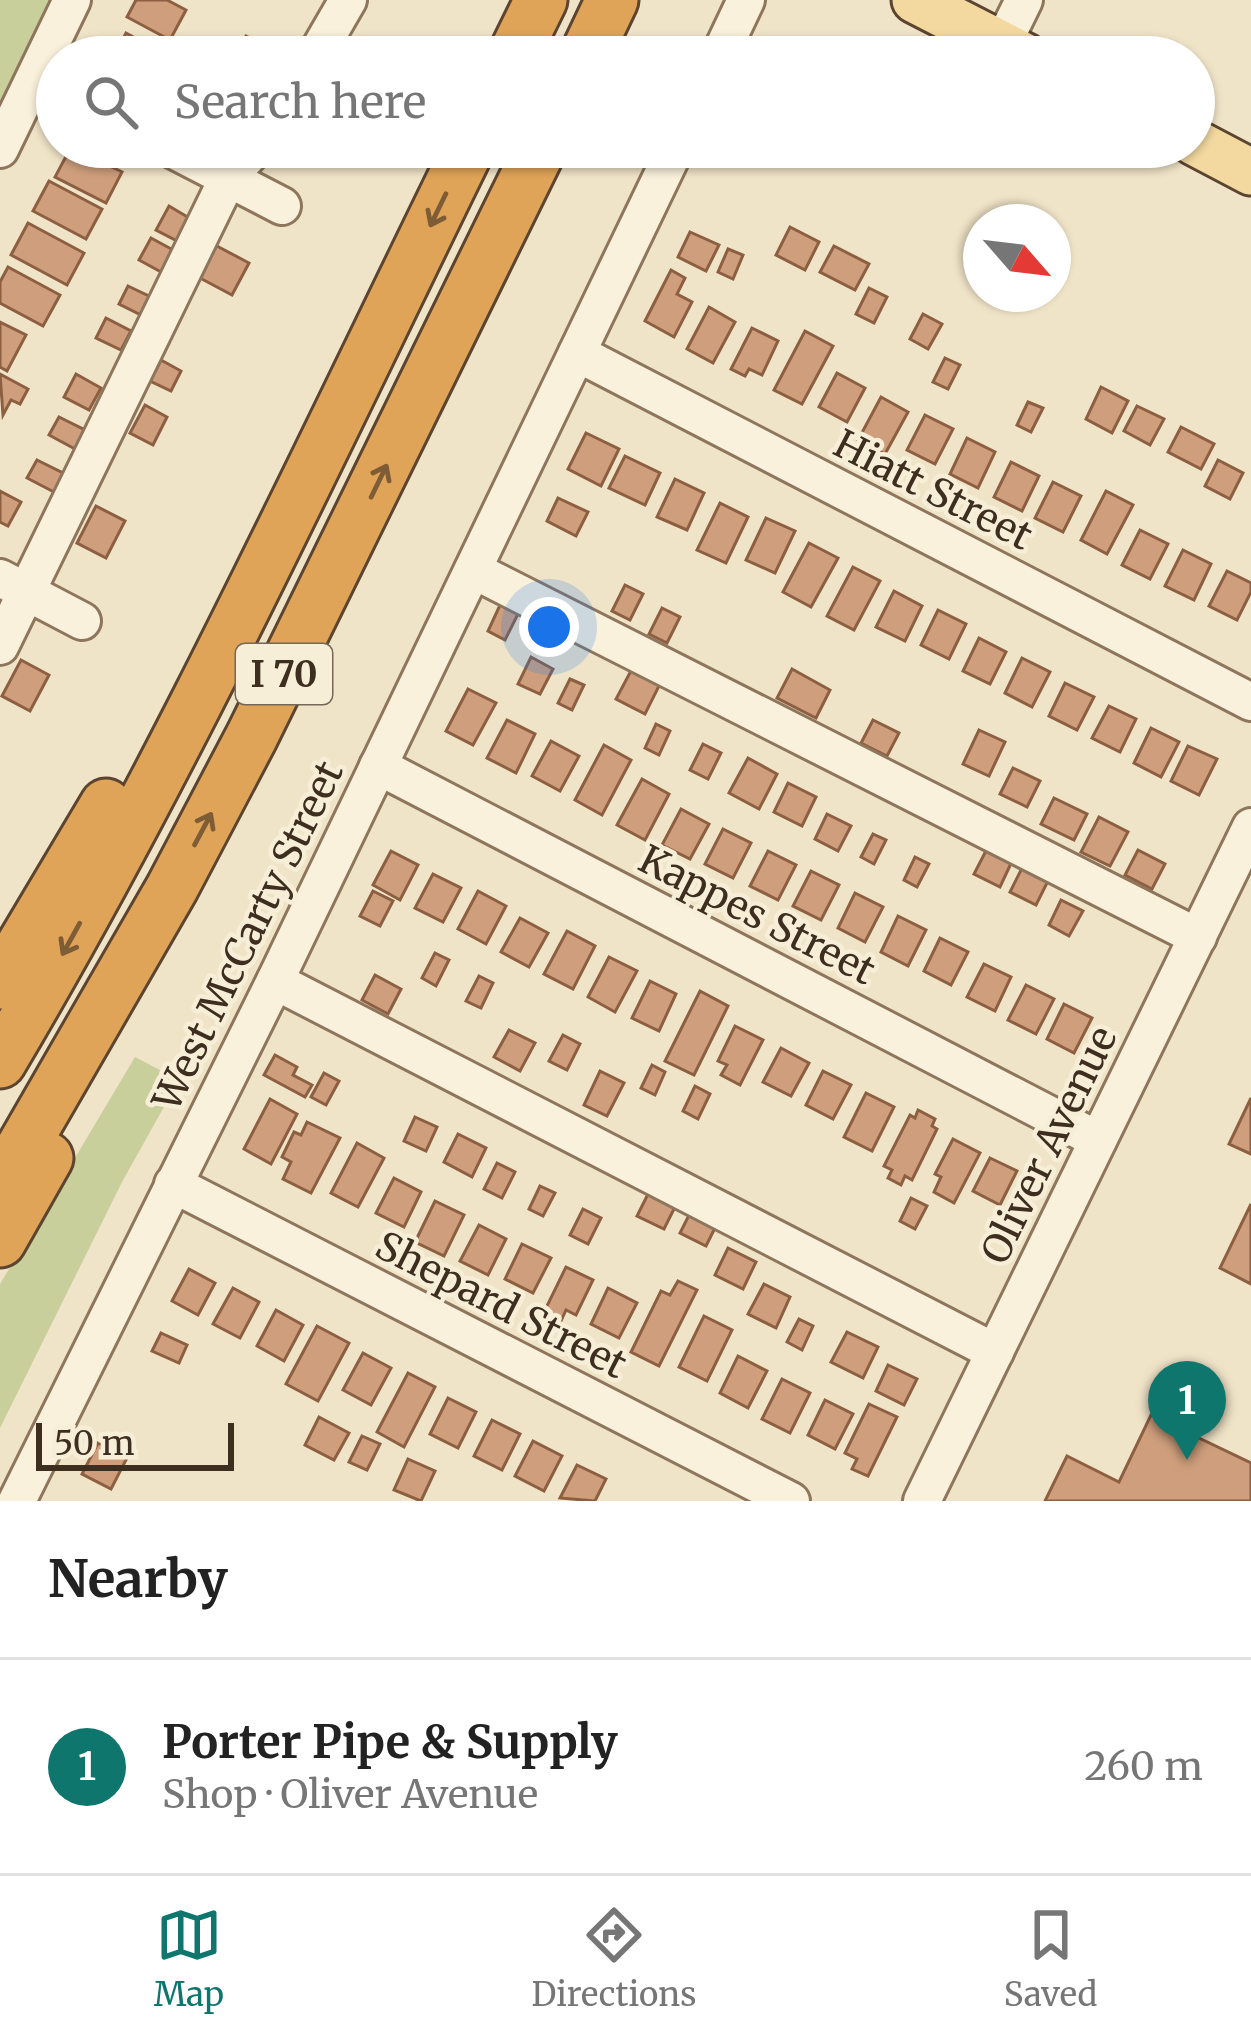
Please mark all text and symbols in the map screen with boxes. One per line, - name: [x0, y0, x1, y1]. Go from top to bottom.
- search box: [36, 36, 1215, 168]
- icon: search: [78, 69, 144, 135]
- text: Search here: [174, 74, 426, 130]
- one-way arrow: [426, 191, 448, 227]
- north arrow: [963, 204, 1071, 312]
- street label: Hiatt Street: [826, 419, 1040, 561]
- one-way arrow: [369, 464, 391, 500]
- your location: [519, 597, 579, 657]
- road number: I 70: [236, 644, 332, 704]
- street label: West McCarty Street: [142, 753, 354, 1120]
- one-way arrow: [192, 812, 215, 847]
- street label: Kappes Street: [631, 835, 883, 995]
- one-way arrow: [59, 921, 83, 956]
- street label: Oliver Avenue: [971, 1018, 1127, 1272]
- street label: Shepard Street: [367, 1221, 635, 1389]
- pin: 1: [1148, 1361, 1226, 1460]
- scale bar: [36, 1417, 234, 1470]
- text: 50 m: [54, 1423, 135, 1464]
- text: Nearby: [48, 1547, 228, 1611]
- text: Porter Pipe & Supply: [162, 1714, 618, 1770]
- text: 1: [78, 1742, 96, 1791]
- text: 260 m: [1084, 1742, 1203, 1791]
- text: Shop · Oliver Avenue: [162, 1770, 538, 1819]
- tab: Map: [154, 1902, 224, 2015]
- tab: Directions: [531, 1902, 696, 2015]
- tab: Saved: [1004, 1902, 1097, 2015]

